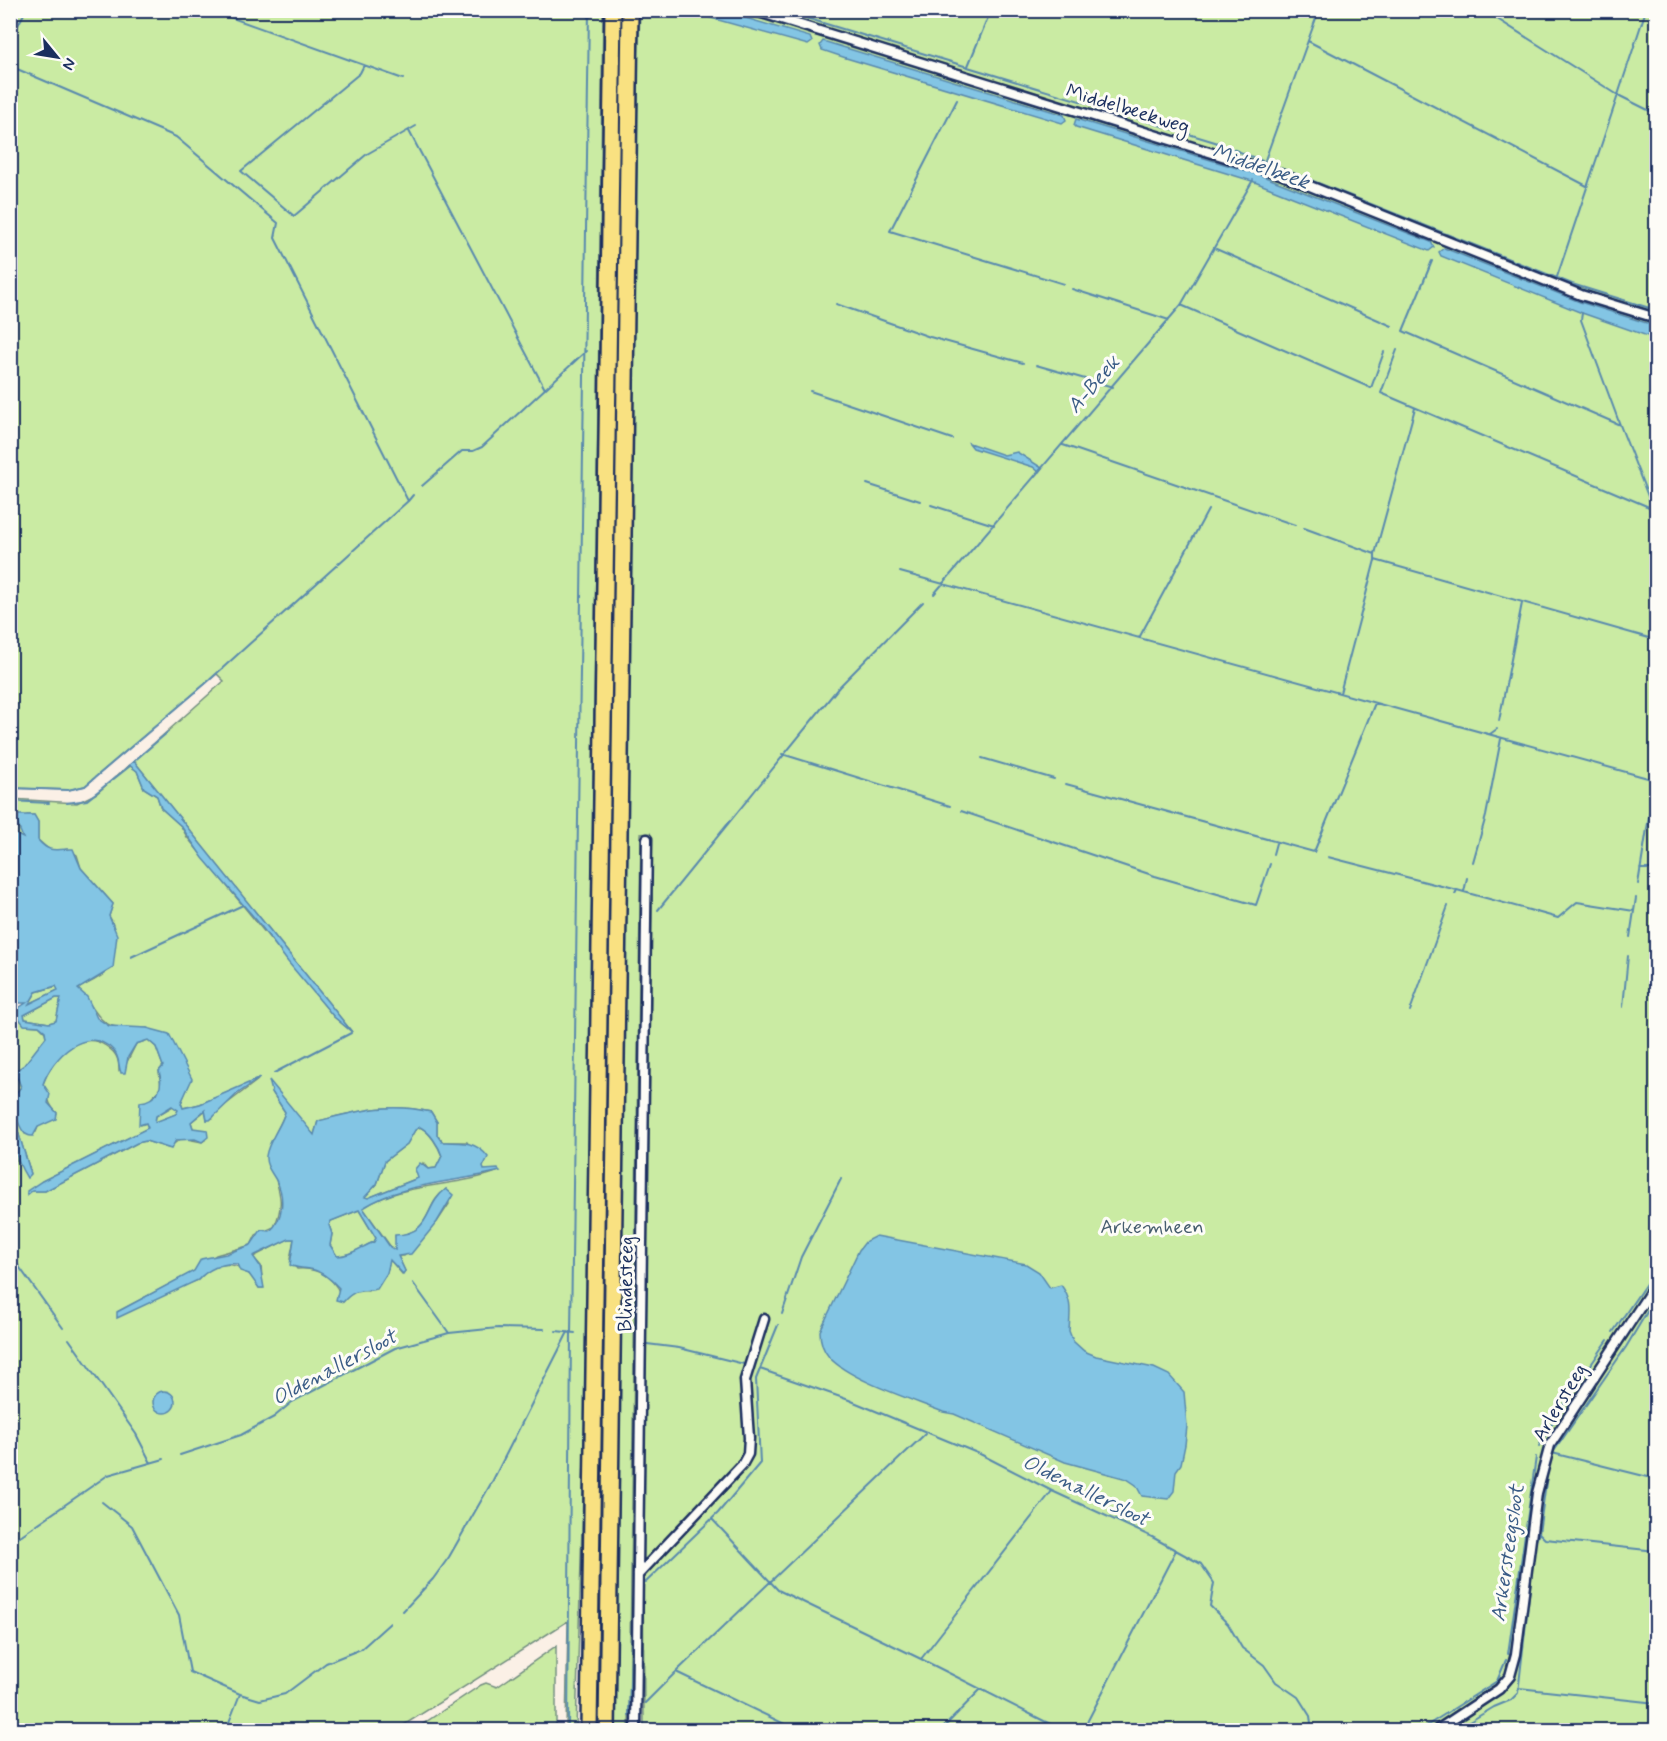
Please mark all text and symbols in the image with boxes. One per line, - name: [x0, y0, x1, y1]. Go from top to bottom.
- north arrow: [27, 27, 87, 87]
- text: N: [57, 54, 80, 74]
- street label: Middelbeekweg: [1062, 78, 1193, 142]
- water label: Middelbeek: [1209, 137, 1314, 197]
- water label: A-Beek: [1061, 349, 1127, 420]
- park label: Arkemheen: [1100, 1214, 1204, 1241]
- street label: Blindesteeg: [612, 1236, 641, 1332]
- water label: Oldenallersloot: [267, 1322, 403, 1412]
- street label: Arlersteeg: [1526, 1359, 1594, 1447]
- water label: Oldenallersloot: [1018, 1448, 1155, 1534]
- water label: Arkersteegsloot: [1485, 1481, 1532, 1623]

